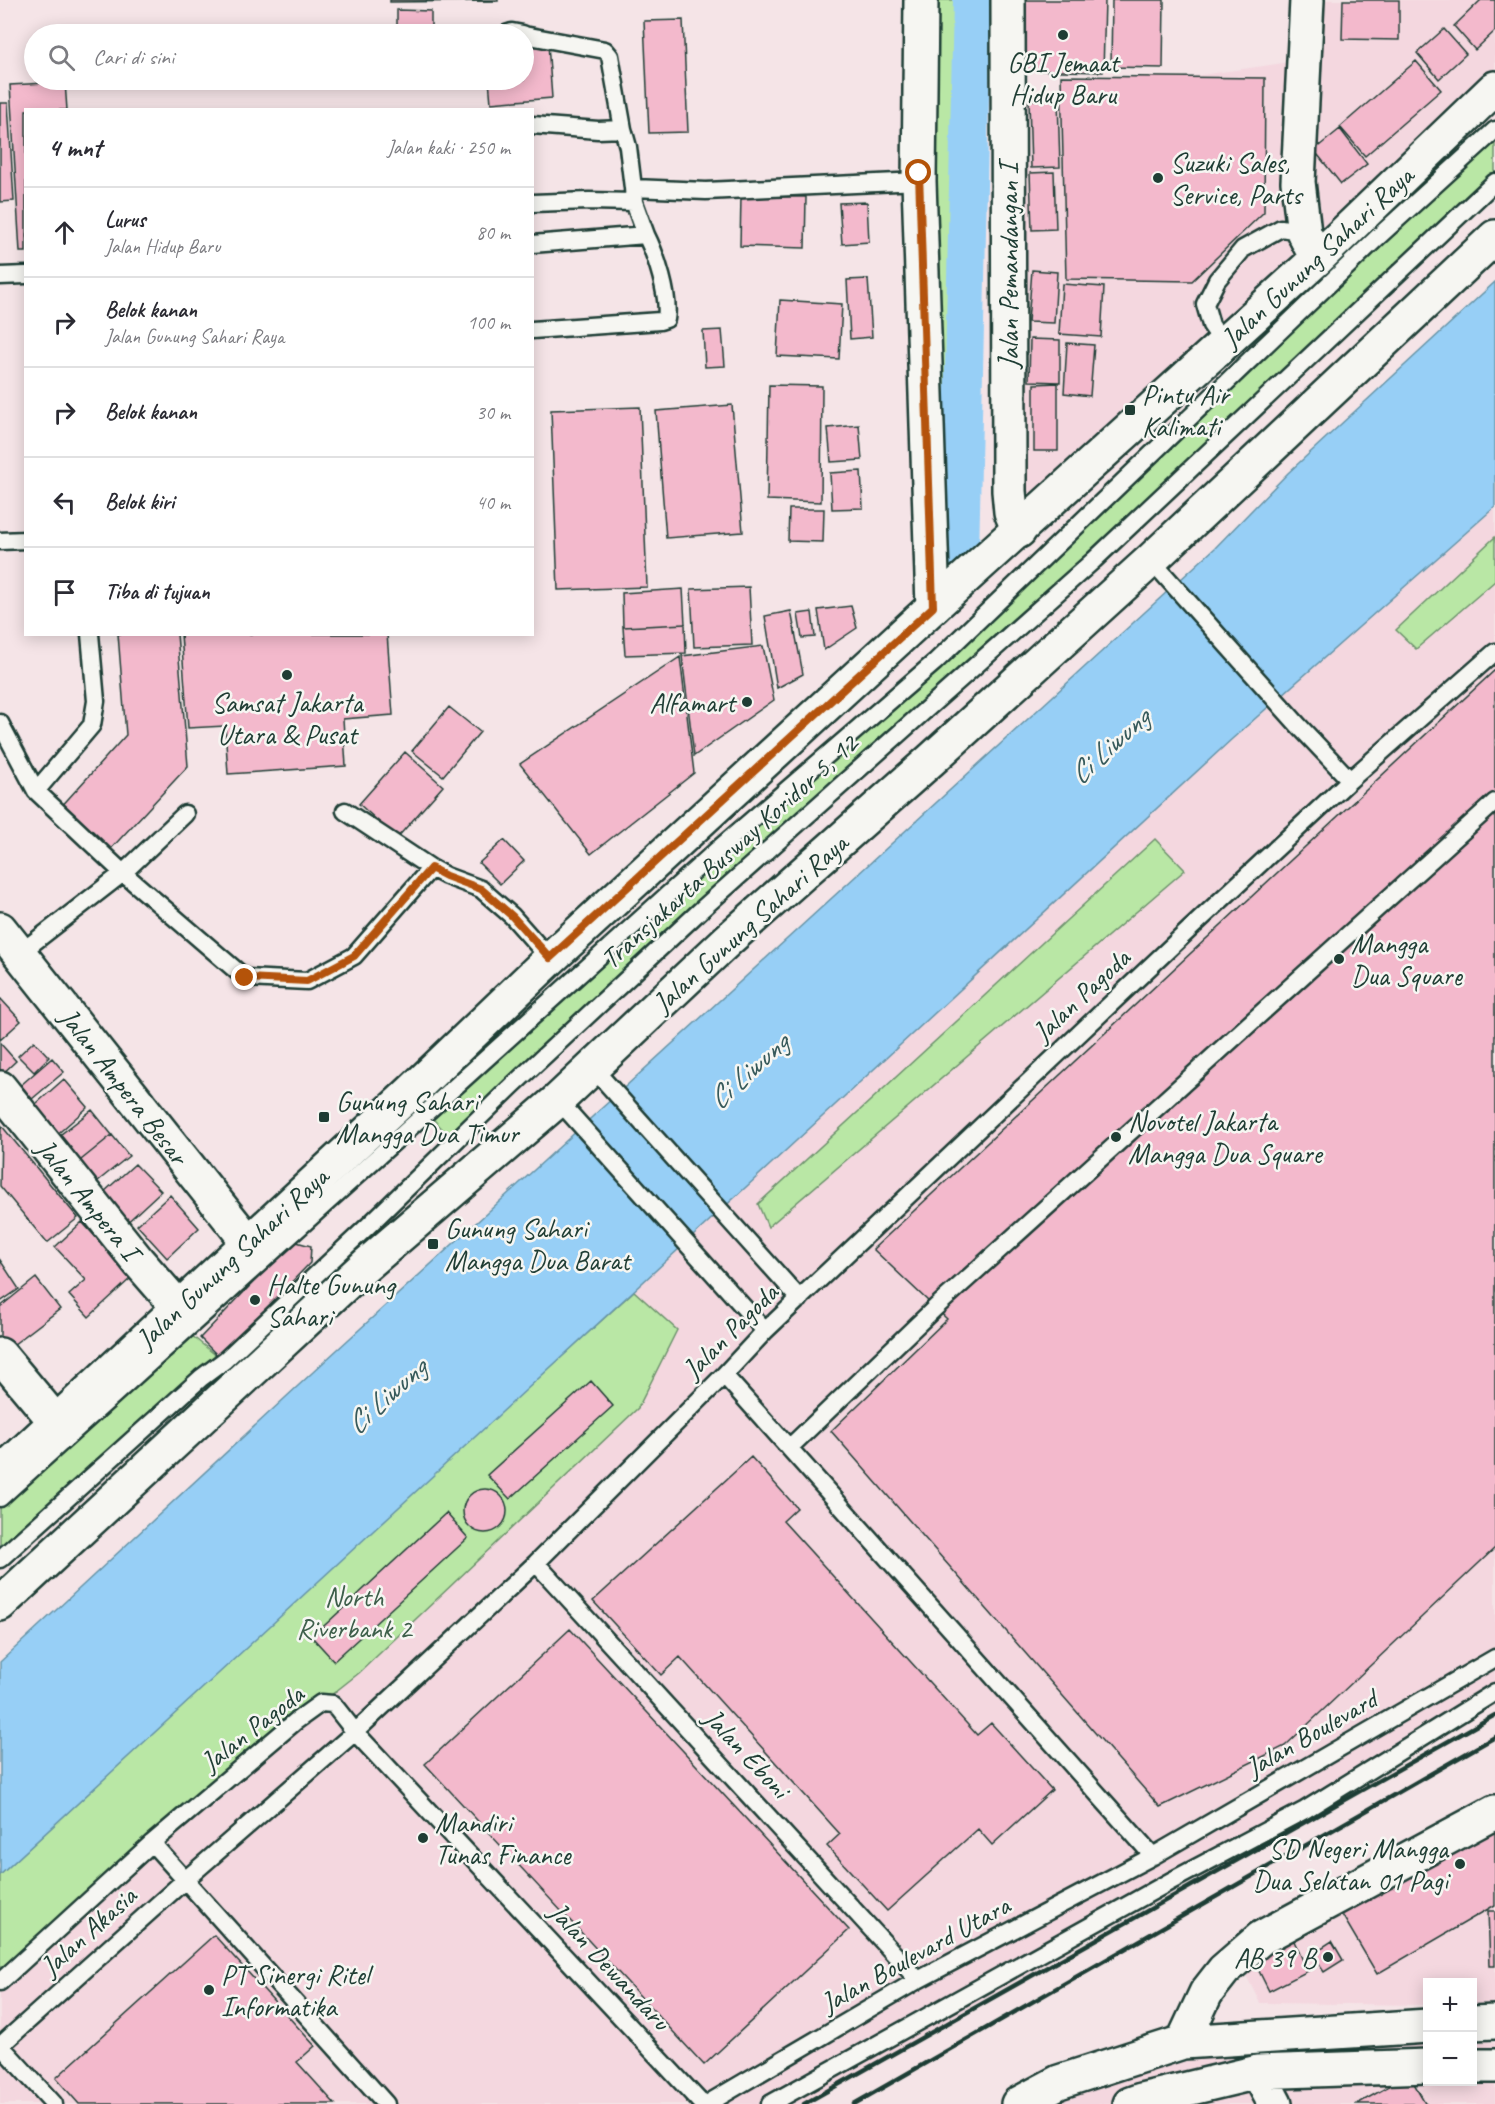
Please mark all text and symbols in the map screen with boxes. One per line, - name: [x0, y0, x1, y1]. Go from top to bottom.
- search box: [24, 24, 534, 90]
- marker: GBI Jemaat Hidup Baru: [1056, 28, 1070, 42]
- icon: search: [45, 41, 78, 74]
- text: Cari di sini: [93, 43, 174, 71]
- place label: GBI Jemaat Hidup Baru: [1007, 45, 1121, 112]
- text: 4 mnt: [48, 131, 101, 164]
- text: Jalan kaki · 250 m: [387, 135, 510, 160]
- place label: Suzuki Sales, Service, Parts: [1170, 145, 1304, 212]
- street label: Jalan Gunung Sahari Raya: [1212, 157, 1422, 357]
- street label: Jalan Pemandangan I: [991, 158, 1026, 370]
- route start: [905, 159, 931, 185]
- marker: Suzuki Sales, Service, Parts: [1151, 171, 1165, 185]
- text: Lurus: [105, 206, 145, 234]
- icon: ahead: [48, 216, 81, 249]
- text: 80 m: [476, 220, 510, 245]
- text: Jalan Hidup Baru: [105, 234, 220, 259]
- text: Belok kanan: [105, 296, 197, 324]
- icon: right: [48, 306, 81, 339]
- text: 100 m: [467, 310, 510, 335]
- text: Jalan Gunung Sahari Raya: [105, 324, 284, 349]
- place label: Pintu Air Kalimati: [1142, 377, 1231, 444]
- icon: right: [48, 396, 81, 429]
- text: Belok kanan: [105, 398, 197, 426]
- text: 30 m: [476, 400, 510, 425]
- marker: Pintu Air Kalimati: [1123, 403, 1137, 417]
- icon: left: [48, 486, 81, 519]
- text: Belok kiri: [105, 488, 174, 516]
- text: 40 m: [476, 490, 510, 515]
- icon: arrive: [48, 576, 81, 609]
- text: Tiba di tujuan: [105, 578, 210, 606]
- marker: Samsat Jakarta Utara & Pusat: [280, 668, 294, 682]
- place label: Samsat Jakarta Utara & Pusat: [211, 685, 364, 752]
- place label: Alfamart: [650, 685, 738, 720]
- marker: Alfamart: [740, 695, 754, 709]
- water label: Ci Liwung: [1061, 697, 1161, 792]
- street label: Transjakarta Busway Koridor 5, 12: [593, 725, 867, 976]
- street label: Jalan Gunung Sahari Raya: [644, 824, 857, 1021]
- place label: Mangga Dua Square: [1351, 926, 1463, 993]
- street label: Jalan Pagoda: [1023, 940, 1139, 1050]
- marker: Mangga Dua Square: [1332, 952, 1346, 966]
- route end: [231, 964, 257, 990]
- street label: Jalan Ampera Besar: [51, 999, 198, 1174]
- water label: Ci Liwung: [700, 1022, 800, 1117]
- place label: Gunung Sahari Mangga Dua Timur: [336, 1084, 521, 1151]
- place label: Novotel Jakarta Mangga Dua Square: [1128, 1104, 1324, 1171]
- marker: Gunung Sahari Mangga Dua Timur: [317, 1110, 331, 1124]
- street label: Jalan Ampera I: [27, 1130, 151, 1271]
- marker: Novotel Jakarta Mangga Dua Square: [1109, 1130, 1123, 1144]
- street label: Jalan Gunung Sahari Raya: [127, 1158, 337, 1358]
- place label: Gunung Sahari Mangga Dua Barat: [445, 1211, 633, 1278]
- marker: Gunung Sahari Mangga Dua Barat: [426, 1237, 440, 1251]
- place label: Halte Gunung Sahari: [267, 1267, 397, 1334]
- street label: Jalan Pagoda: [673, 1275, 786, 1388]
- marker: Halte Gunung Sahari: [248, 1293, 262, 1307]
- water label: Ci Liwung: [338, 1347, 438, 1442]
- park label: North Riverbank 2: [297, 1579, 414, 1646]
- street label: Jalan Pagoda: [192, 1676, 312, 1780]
- street label: Jalan Boulevard: [1237, 1679, 1386, 1786]
- street label: Jalan Eboni: [695, 1699, 800, 1808]
- place label: Mandiri Tunas Finance: [435, 1805, 572, 1872]
- marker: Mandiri Tunas Finance: [416, 1831, 430, 1845]
- place label: SD Negeri Mangga Dua Selatan 01 Pagi: [1253, 1831, 1452, 1898]
- marker: SD Negeri Mangga Dua Selatan 01 Pagi: [1453, 1857, 1467, 1871]
- street label: Jalan Akasia: [31, 1877, 145, 1985]
- street label: Jalan Boulevard Utara: [813, 1887, 1017, 2021]
- street label: Jalan Dewandaru: [540, 1893, 680, 2039]
- place label: AB 39 B: [1234, 1940, 1318, 1975]
- marker: AB 39 B: [1321, 1950, 1335, 1964]
- place label: PT Sinergi Ritel Informatika: [221, 1957, 375, 2024]
- map controls: [1423, 1978, 1477, 2086]
- button: +: [1423, 1978, 1477, 2032]
- marker: PT Sinergi Ritel Informatika: [202, 1983, 216, 1997]
- button: −: [1423, 2032, 1477, 2086]

